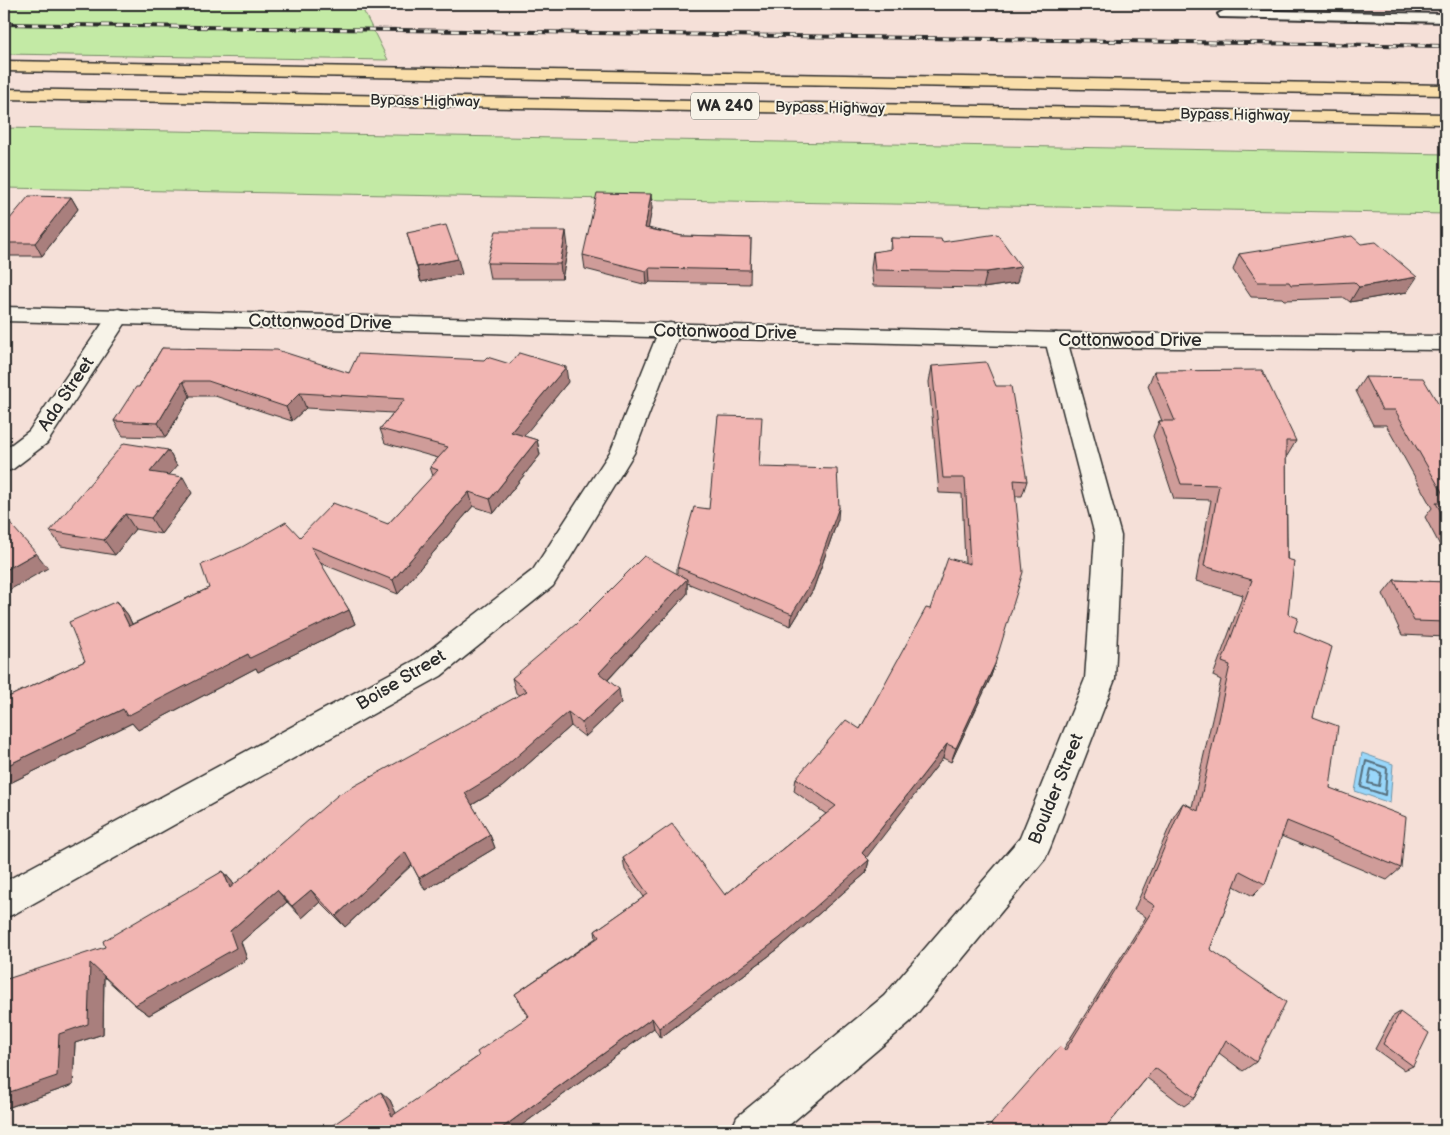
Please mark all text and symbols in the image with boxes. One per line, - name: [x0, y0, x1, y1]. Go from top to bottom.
- street label: Bypass Highway: [370, 91, 480, 111]
- road number: WA 240: [691, 92, 759, 120]
- street label: Bypass Highway: [775, 98, 885, 118]
- street label: Bypass Highway: [1180, 105, 1290, 125]
- street label: Cottonwood Drive: [248, 310, 392, 334]
- street label: Cottonwood Drive: [653, 320, 797, 344]
- street label: Cottonwood Drive: [1058, 330, 1202, 351]
- street label: Ada Street: [34, 352, 99, 435]
- street label: Boise Street: [353, 645, 450, 715]
- street label: Boulder Street: [1024, 730, 1088, 847]

